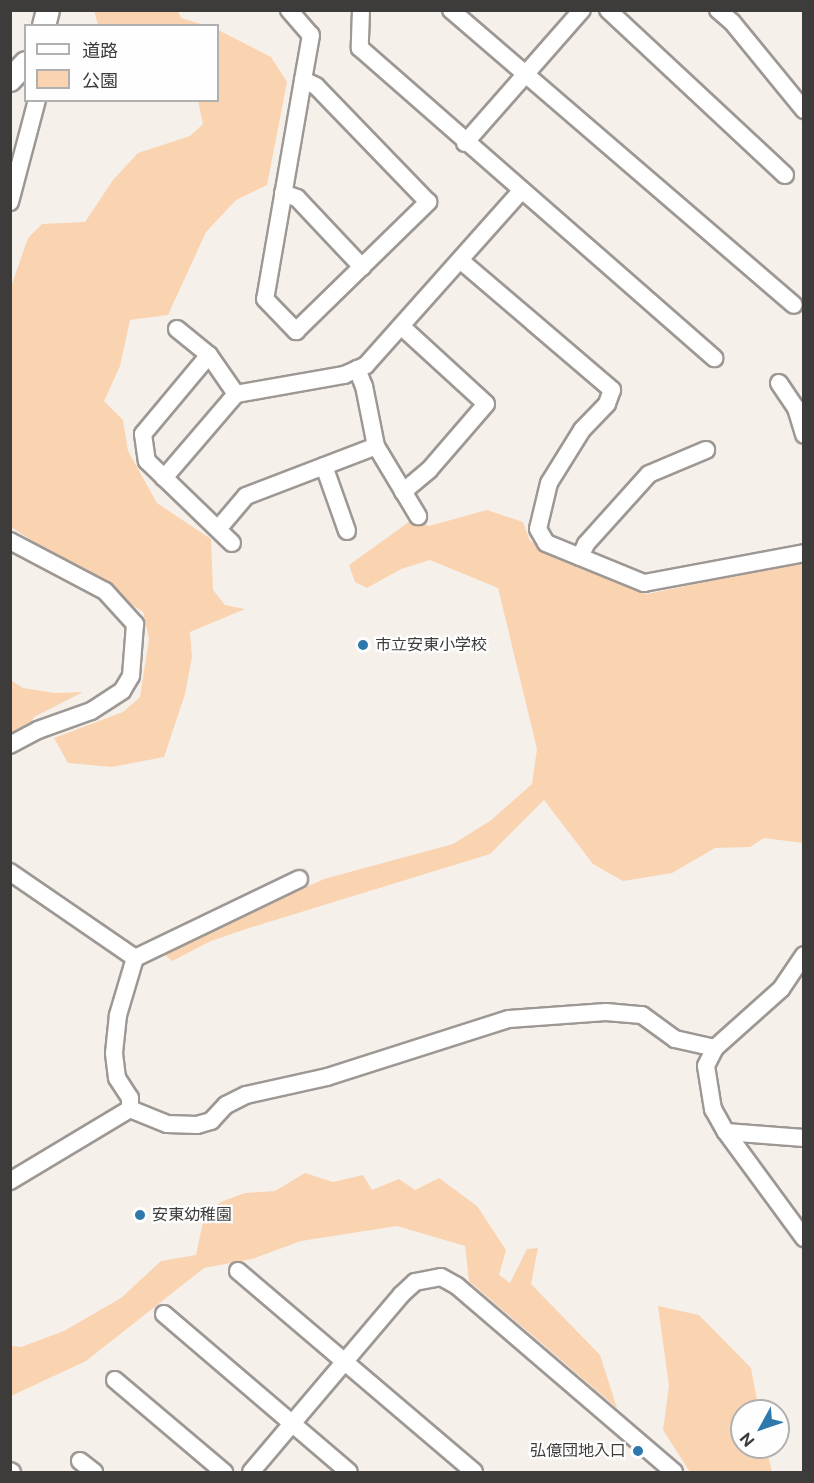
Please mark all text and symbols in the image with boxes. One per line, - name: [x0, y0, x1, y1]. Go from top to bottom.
- legend: [24, 24, 219, 102]
- text: 道路: [82, 40, 118, 61]
- text: 公園: [82, 70, 118, 91]
- place label: 市立安東小学校: [375, 635, 487, 655]
- marker: 市立安東小学校: [356, 638, 370, 652]
- place label: 安東幼稚園: [152, 1205, 232, 1225]
- marker: 安東幼稚園: [133, 1208, 147, 1222]
- north arrow: [730, 1399, 790, 1459]
- text: N: [736, 1429, 759, 1451]
- place label: 弘億団地入口: [530, 1441, 626, 1461]
- marker: 弘億団地入口: [631, 1444, 645, 1458]

